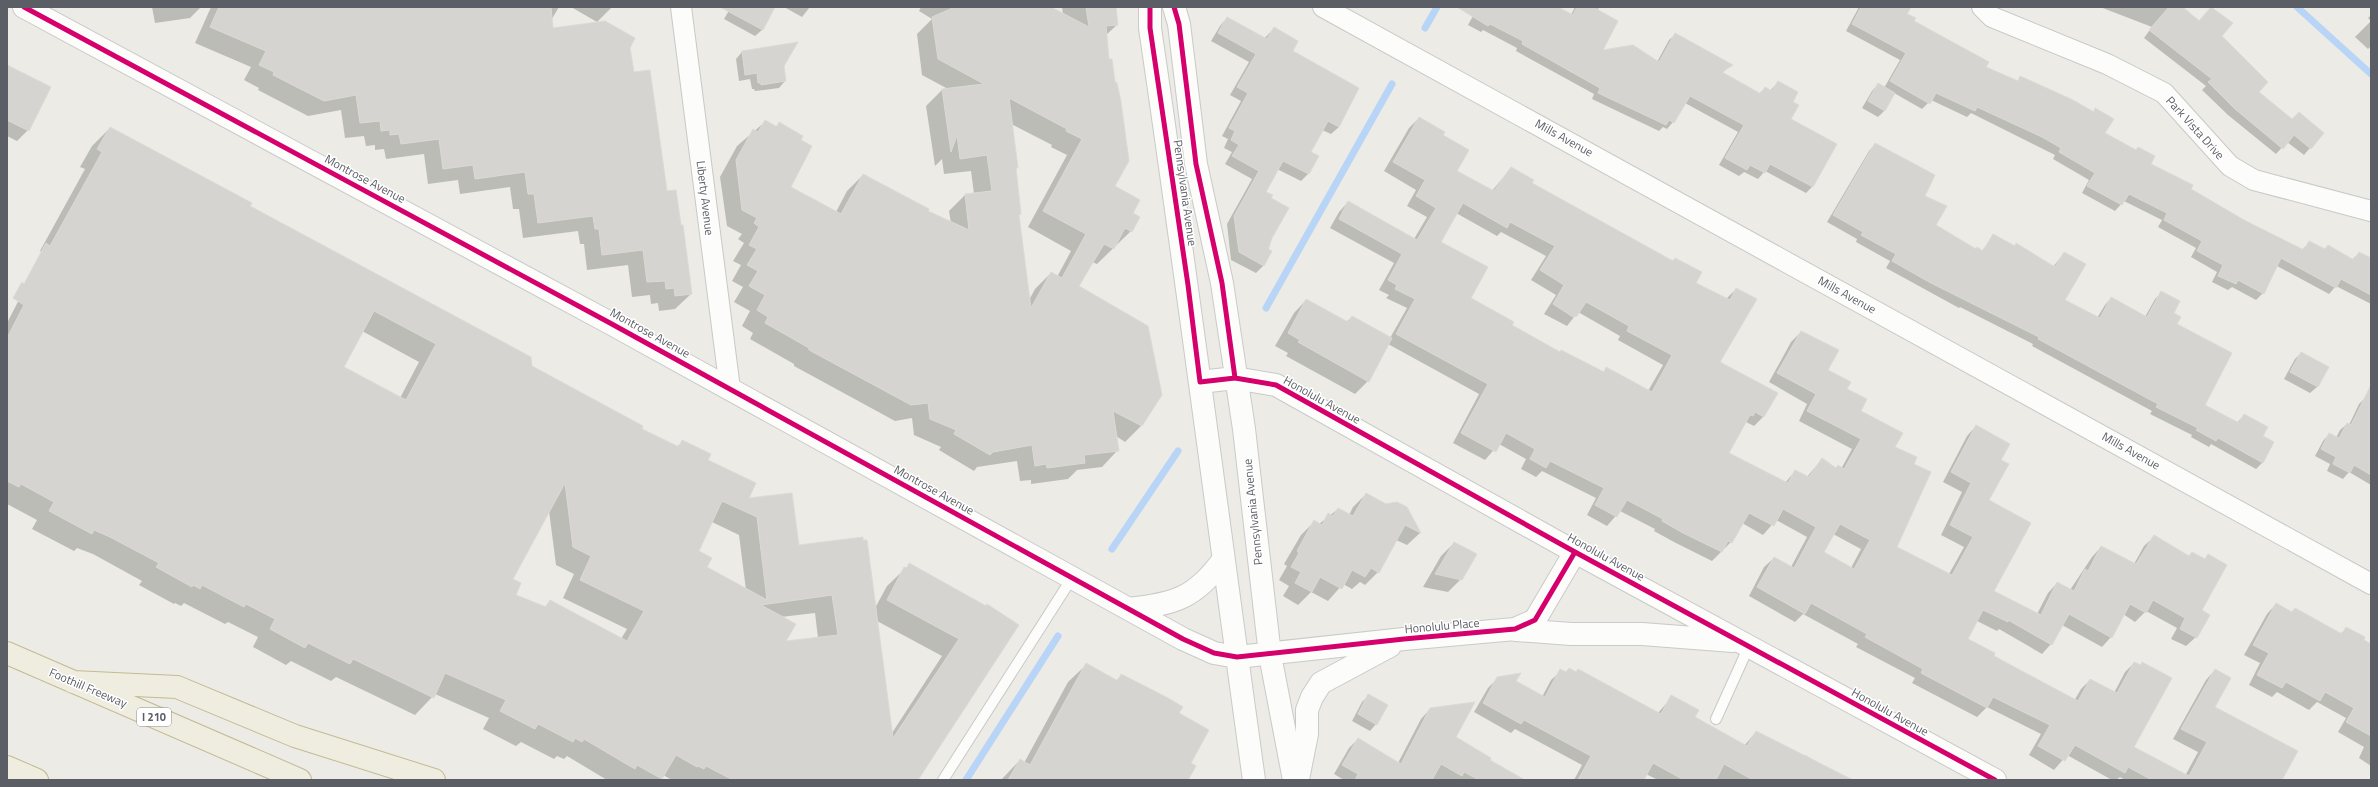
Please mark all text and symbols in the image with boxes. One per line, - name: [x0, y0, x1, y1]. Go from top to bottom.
- street label: Park Vista Drive: [2162, 92, 2229, 164]
- street label: Mills Avenue: [1532, 114, 1597, 161]
- street label: Pennsylvania Avenue: [1169, 139, 1202, 247]
- street label: Montrose Avenue: [321, 149, 409, 208]
- street label: Liberty Avenue: [691, 160, 720, 236]
- street label: Mills Avenue: [1815, 271, 1880, 318]
- street label: Montrose Avenue: [607, 303, 694, 362]
- street label: Honolulu Avenue: [1280, 370, 1364, 429]
- street label: Mills Avenue: [2099, 427, 2164, 474]
- street label: Pennsylvania Avenue: [1237, 458, 1268, 566]
- street label: Montrose Avenue: [891, 460, 978, 519]
- street label: Honolulu Avenue: [1564, 527, 1648, 586]
- street label: Honolulu Place: [1404, 613, 1480, 638]
- street label: Foothill Freeway: [46, 663, 130, 713]
- street label: Honolulu Avenue: [1848, 682, 1932, 741]
- road number: I 210: [137, 708, 171, 726]

